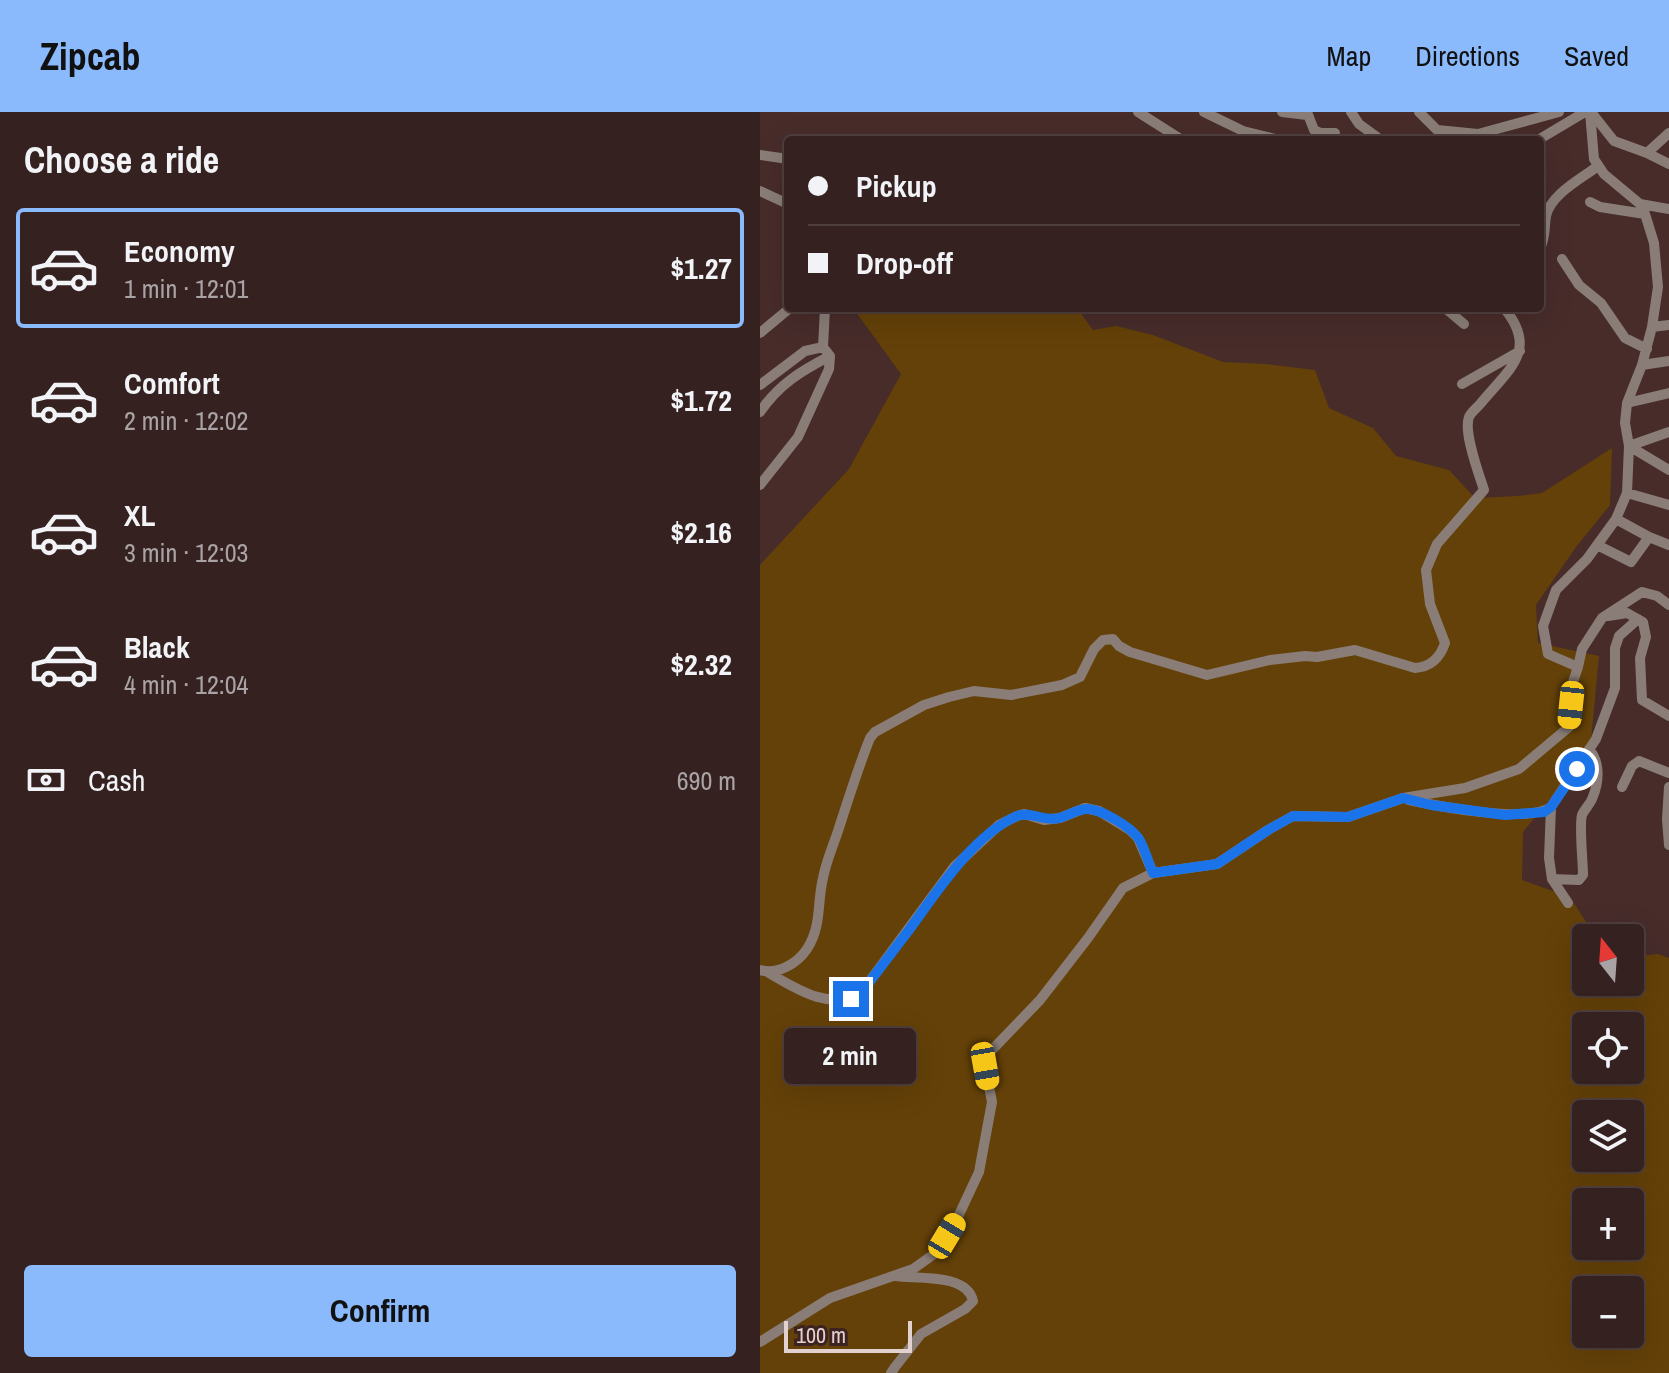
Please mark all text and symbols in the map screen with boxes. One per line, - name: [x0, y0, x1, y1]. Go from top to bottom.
- text: Zipcab: [40, 31, 140, 82]
- text: Map: [1327, 37, 1371, 75]
- text: Directions: [1415, 37, 1520, 75]
- text: Saved: [1564, 37, 1629, 75]
- text: Choose a ride: [24, 136, 219, 184]
- text: Pickup: [856, 166, 937, 206]
- text: Economy: [124, 231, 235, 271]
- icon: car: [28, 232, 100, 304]
- text: Drop-off: [856, 243, 953, 283]
- text: $1.27: [670, 248, 732, 288]
- text: 1 min · 12:01: [124, 271, 248, 306]
- text: Comfort: [124, 363, 220, 403]
- icon: car: [28, 364, 100, 436]
- text: $1.72: [670, 380, 732, 420]
- text: 2 min · 12:02: [124, 403, 248, 438]
- text: XL: [124, 495, 155, 535]
- icon: car: [28, 496, 100, 568]
- text: $2.16: [670, 512, 732, 552]
- text: 3 min · 12:03: [124, 535, 248, 570]
- text: Black: [124, 627, 190, 667]
- icon: car: [28, 628, 100, 700]
- text: $2.32: [670, 644, 732, 684]
- text: 4 min · 12:04: [124, 667, 248, 702]
- car: [1557, 680, 1585, 730]
- route start: [1559, 751, 1595, 787]
- icon: cash: [24, 758, 68, 802]
- text: Cash: [88, 760, 145, 800]
- text: 690 m: [677, 763, 736, 798]
- north arrow: [1572, 924, 1644, 996]
- map controls: [1572, 924, 1644, 1348]
- route end: [833, 981, 869, 1017]
- button: locate: [1572, 1012, 1644, 1084]
- callout: 2 min: [785, 1027, 917, 1083]
- text: 2 min: [822, 1038, 878, 1073]
- car: [969, 1040, 1001, 1092]
- button: layers: [1572, 1100, 1644, 1172]
- button: +: [1572, 1188, 1644, 1260]
- car: [924, 1209, 970, 1263]
- button: Confirm: [24, 1265, 736, 1357]
- button: −: [1572, 1276, 1644, 1348]
- scale bar: [784, 1317, 912, 1353]
- text: 100 m: [796, 1320, 846, 1350]

